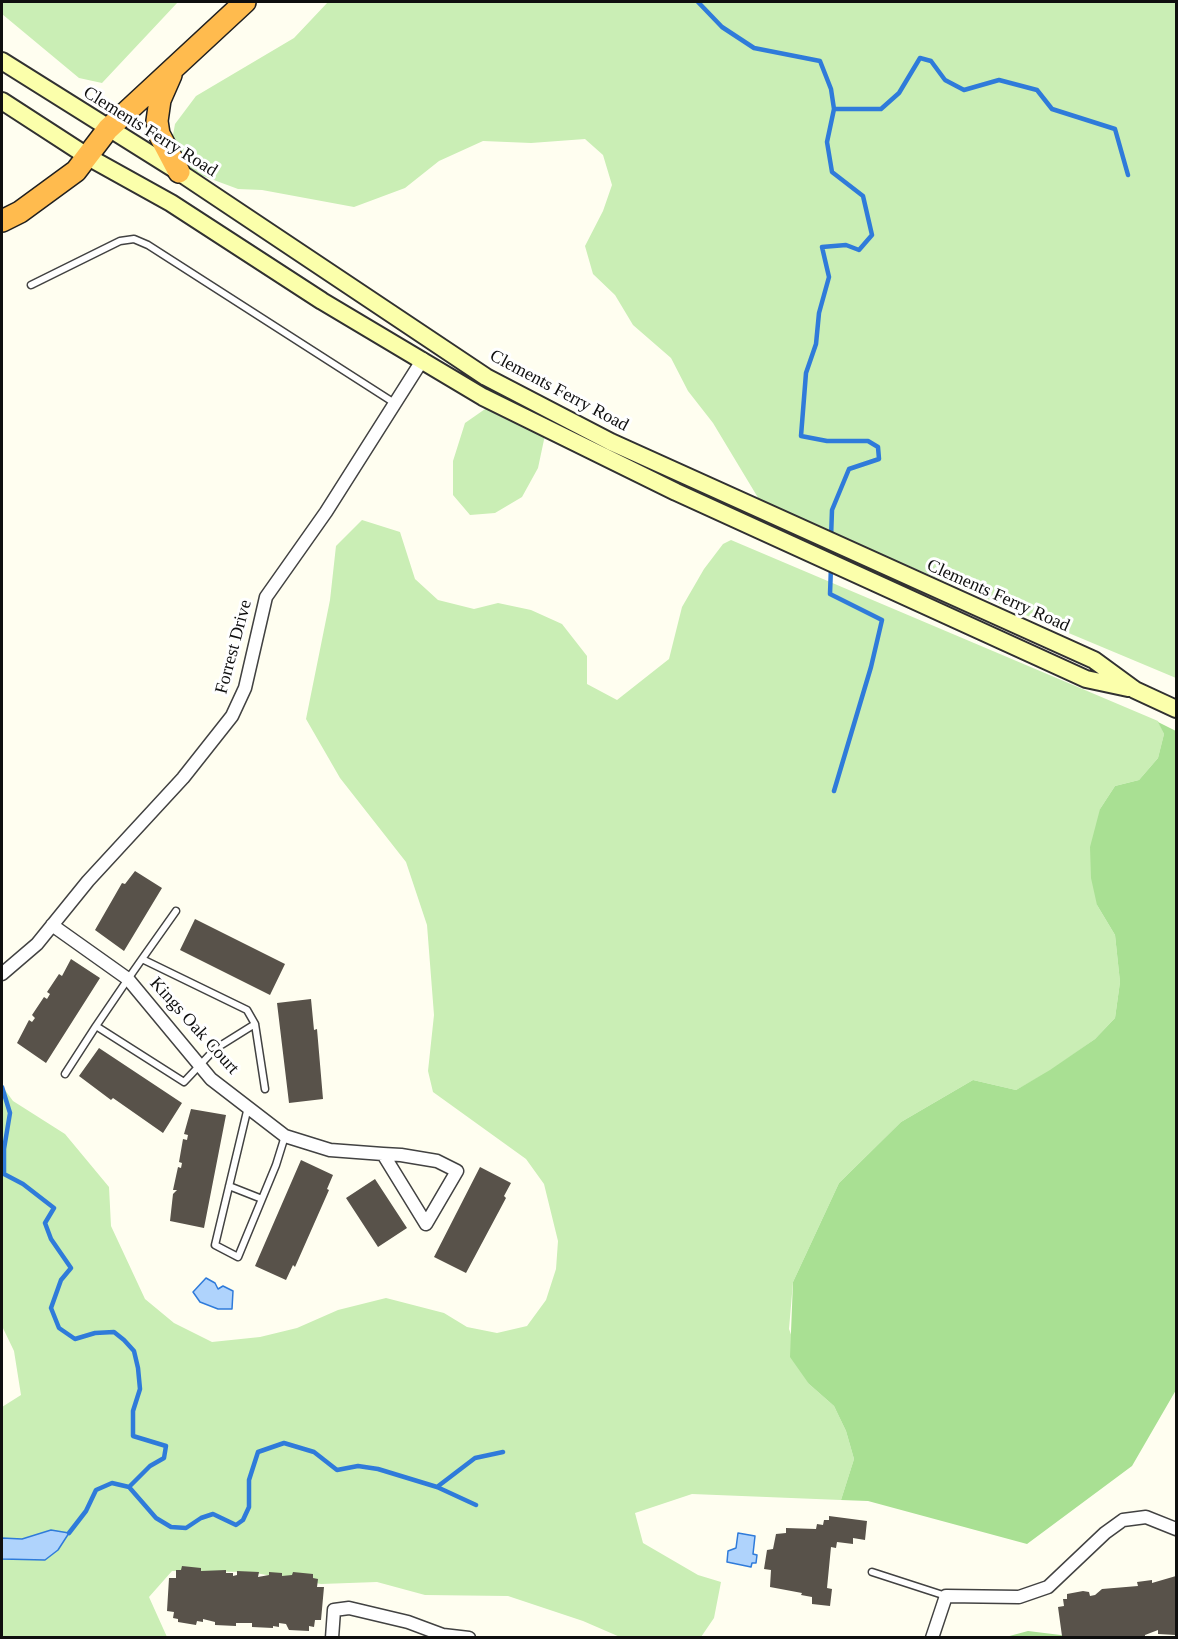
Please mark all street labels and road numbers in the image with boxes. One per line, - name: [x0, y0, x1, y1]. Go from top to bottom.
- street label: Clements Ferry Road: [79, 82, 221, 182]
- street label: Clements Ferry Road: [486, 345, 632, 437]
- street label: Clements Ferry Road: [923, 555, 1073, 637]
- street label: Forrest Drive: [211, 598, 257, 696]
- street label: Kings Oak Court: [145, 973, 243, 1079]

